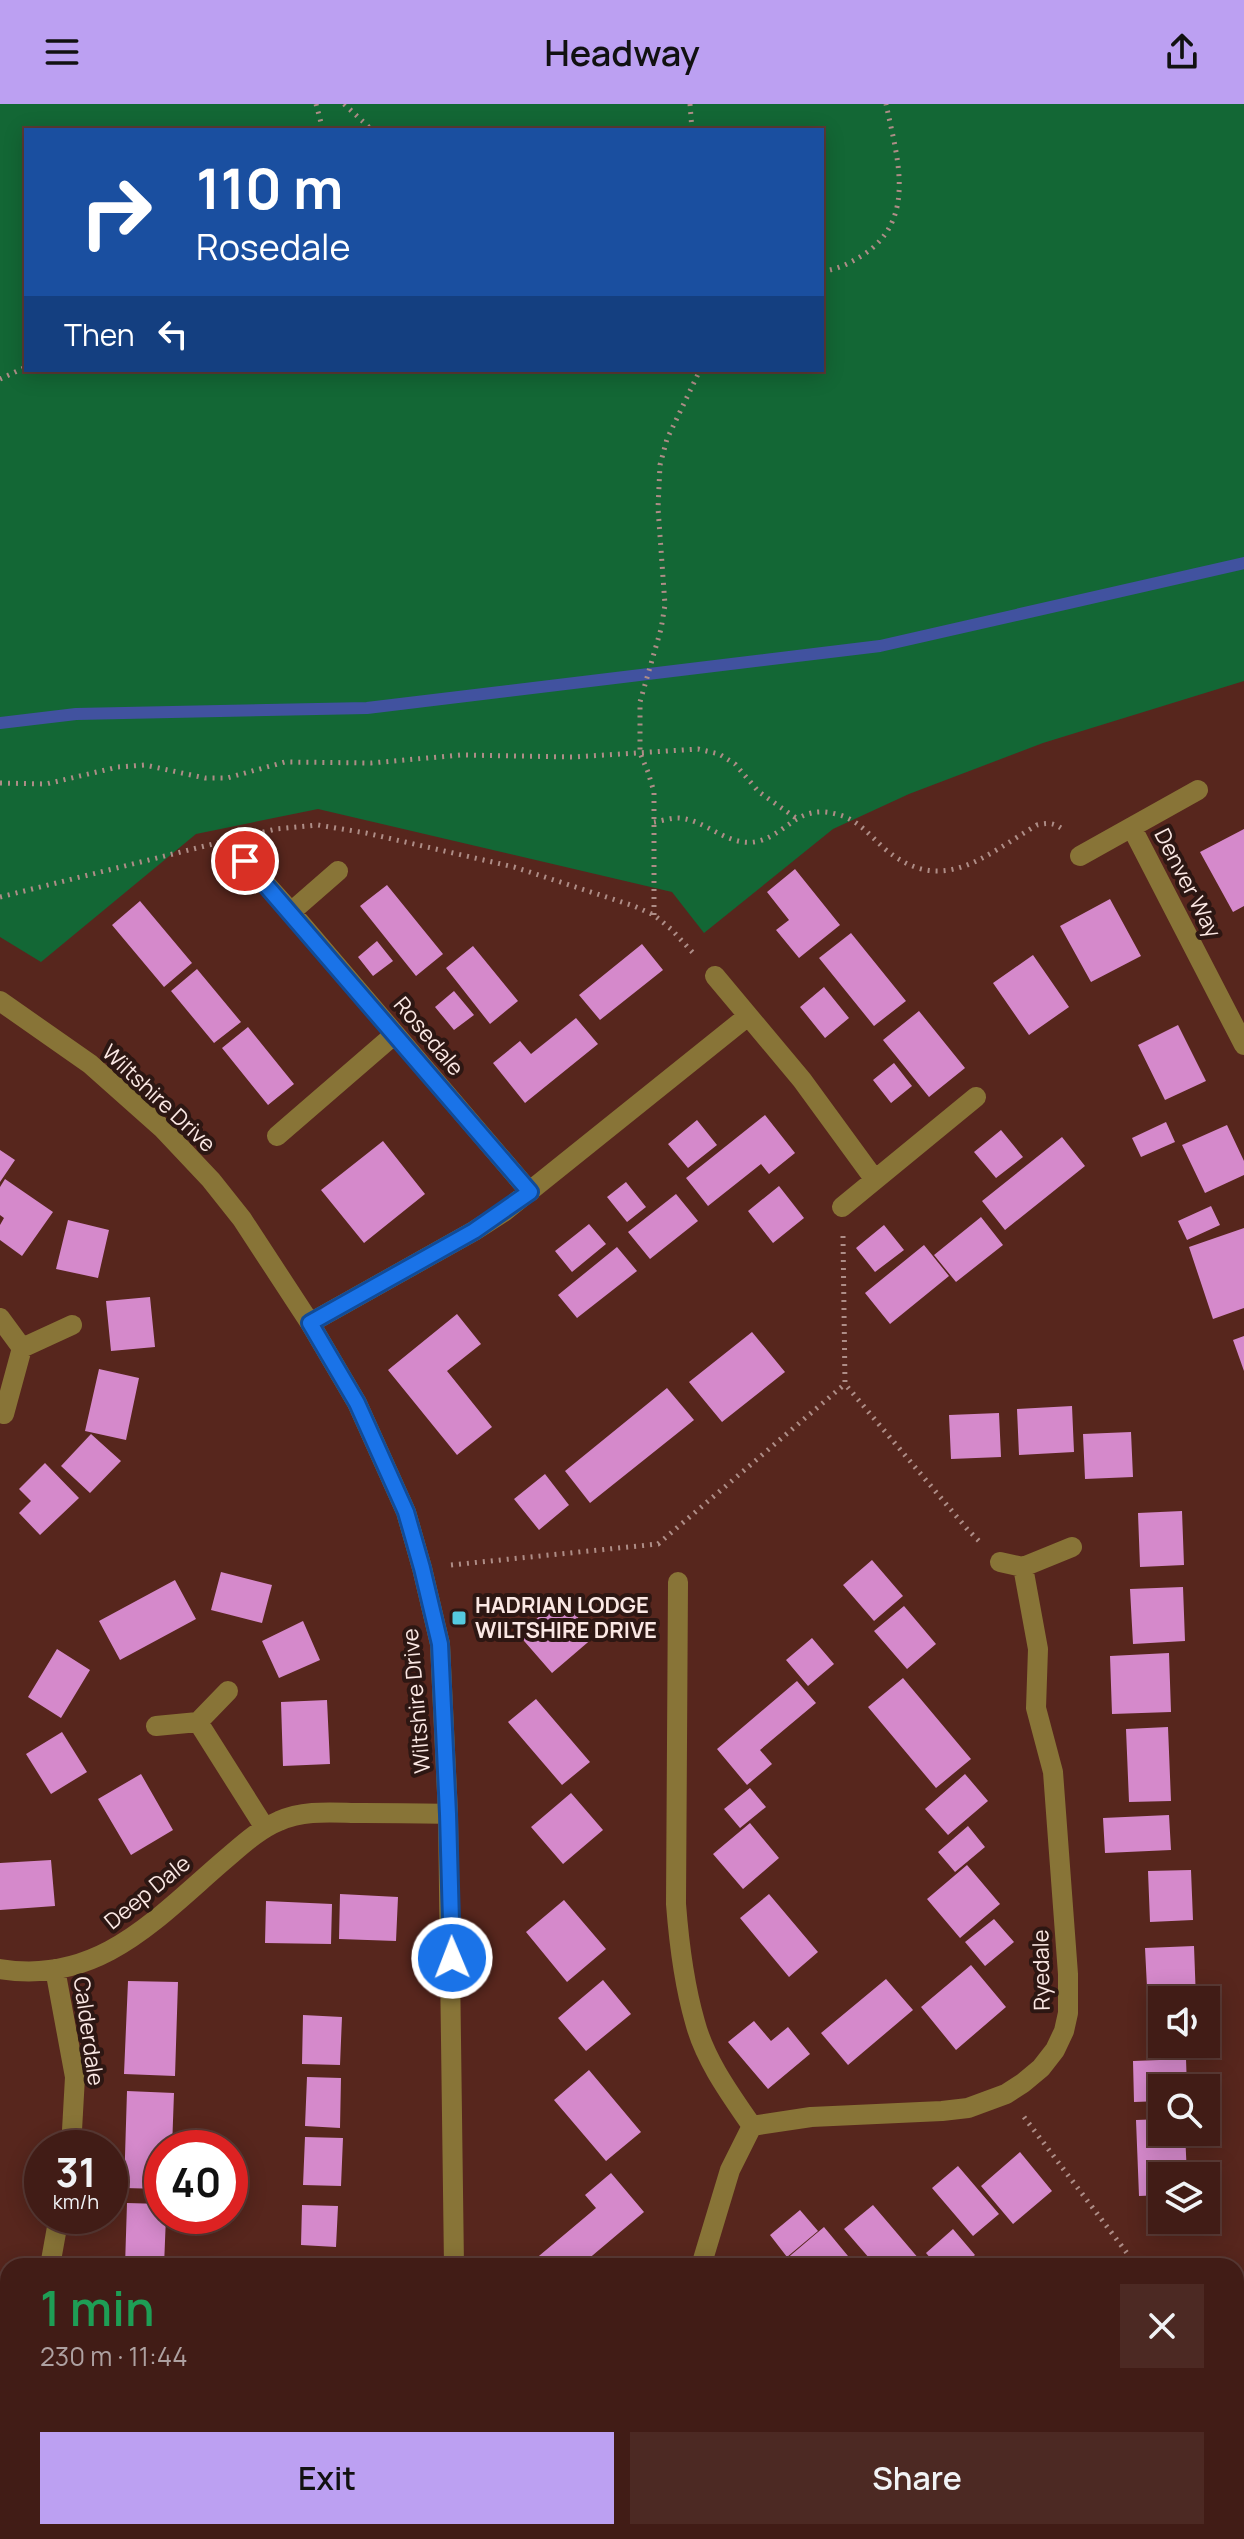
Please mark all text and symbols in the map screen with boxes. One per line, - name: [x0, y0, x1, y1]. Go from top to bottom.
- text: Headway: [544, 28, 700, 77]
- icon: menu: [40, 30, 84, 74]
- icon: share: [1160, 30, 1204, 74]
- text: 110 m: [196, 149, 343, 226]
- icon: right: [64, 160, 168, 264]
- text: Rosedale: [196, 222, 351, 271]
- icon: left: [151, 312, 195, 356]
- text: Then: [64, 314, 135, 355]
- street label: Denver Way: [1148, 823, 1229, 943]
- pin: [211, 827, 279, 895]
- icon: arrive: [223, 839, 267, 883]
- street label: Rosedale: [387, 990, 471, 1082]
- street label: Wiltshire Drive: [96, 1037, 222, 1159]
- place label: HADRIAN LODGE WILTSHIRE DRIVE: [475, 1590, 657, 1645]
- marker: HADRIAN LODGE WILTSHIRE DRIVE: [450, 1609, 468, 1627]
- street label: Wiltshire Drive: [395, 1627, 437, 1775]
- street label: Deep Dale: [98, 1848, 196, 1936]
- position arrow: [410, 1916, 494, 2000]
- street label: Ryedale: [1025, 1929, 1057, 2011]
- street label: Calderdale: [66, 1974, 112, 2088]
- map controls: [1148, 1986, 1220, 2234]
- button: sound: [1148, 1986, 1220, 2058]
- button: search: [1148, 2074, 1220, 2146]
- speed limit sign: 40: [144, 2130, 248, 2234]
- text: 31: [56, 2144, 96, 2199]
- button: layers: [1148, 2162, 1220, 2234]
- text: km/h: [53, 2188, 99, 2215]
- text: 1 min: [40, 2275, 154, 2340]
- button: close: [1120, 2284, 1204, 2368]
- text: 230 m · 11:44: [40, 2338, 188, 2374]
- button: Exit: [40, 2432, 614, 2524]
- button: Share: [630, 2432, 1204, 2524]

